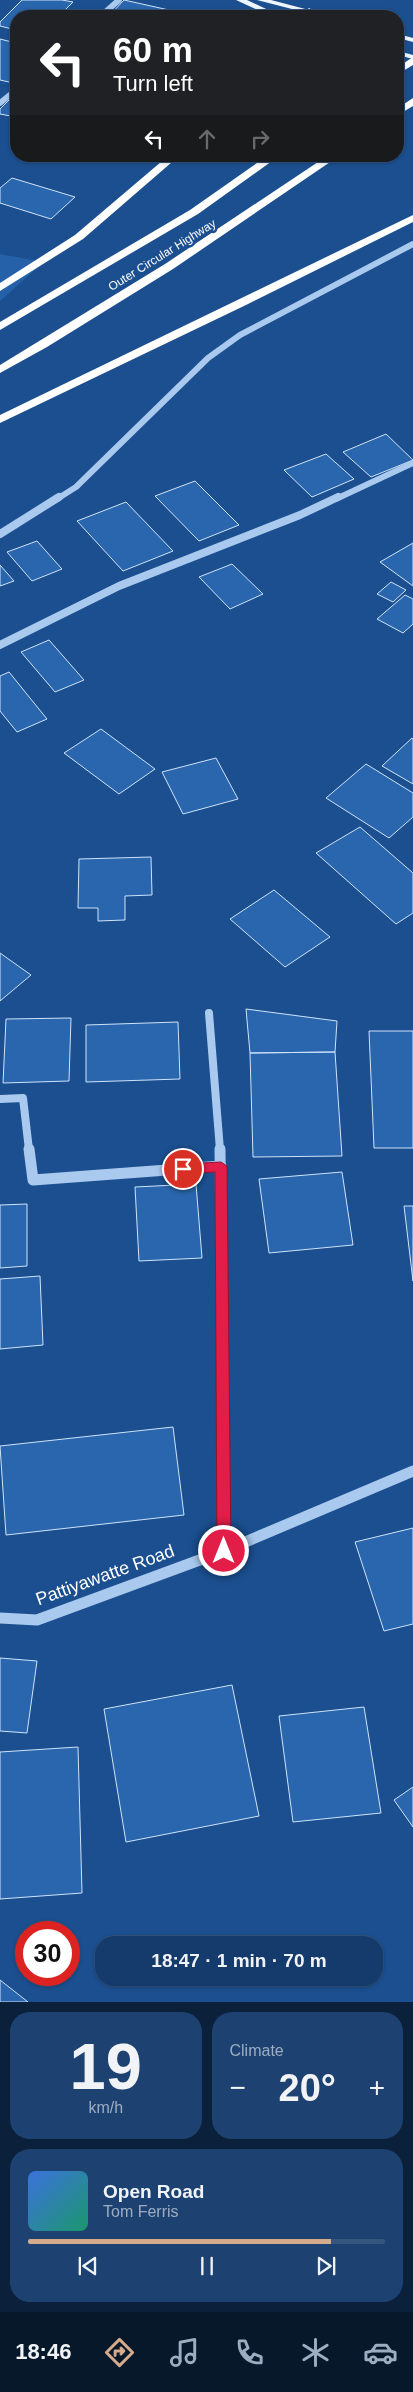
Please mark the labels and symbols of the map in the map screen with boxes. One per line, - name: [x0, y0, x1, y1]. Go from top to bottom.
- street label: Outer Circular Highway: [106, 216, 218, 294]
- pin: [162, 1148, 204, 1190]
- position arrow: [197, 1524, 249, 1576]
- street label: Pattiyawatte Road: [33, 1541, 177, 1609]
- speed limit sign: 30: [15, 1921, 80, 1986]

